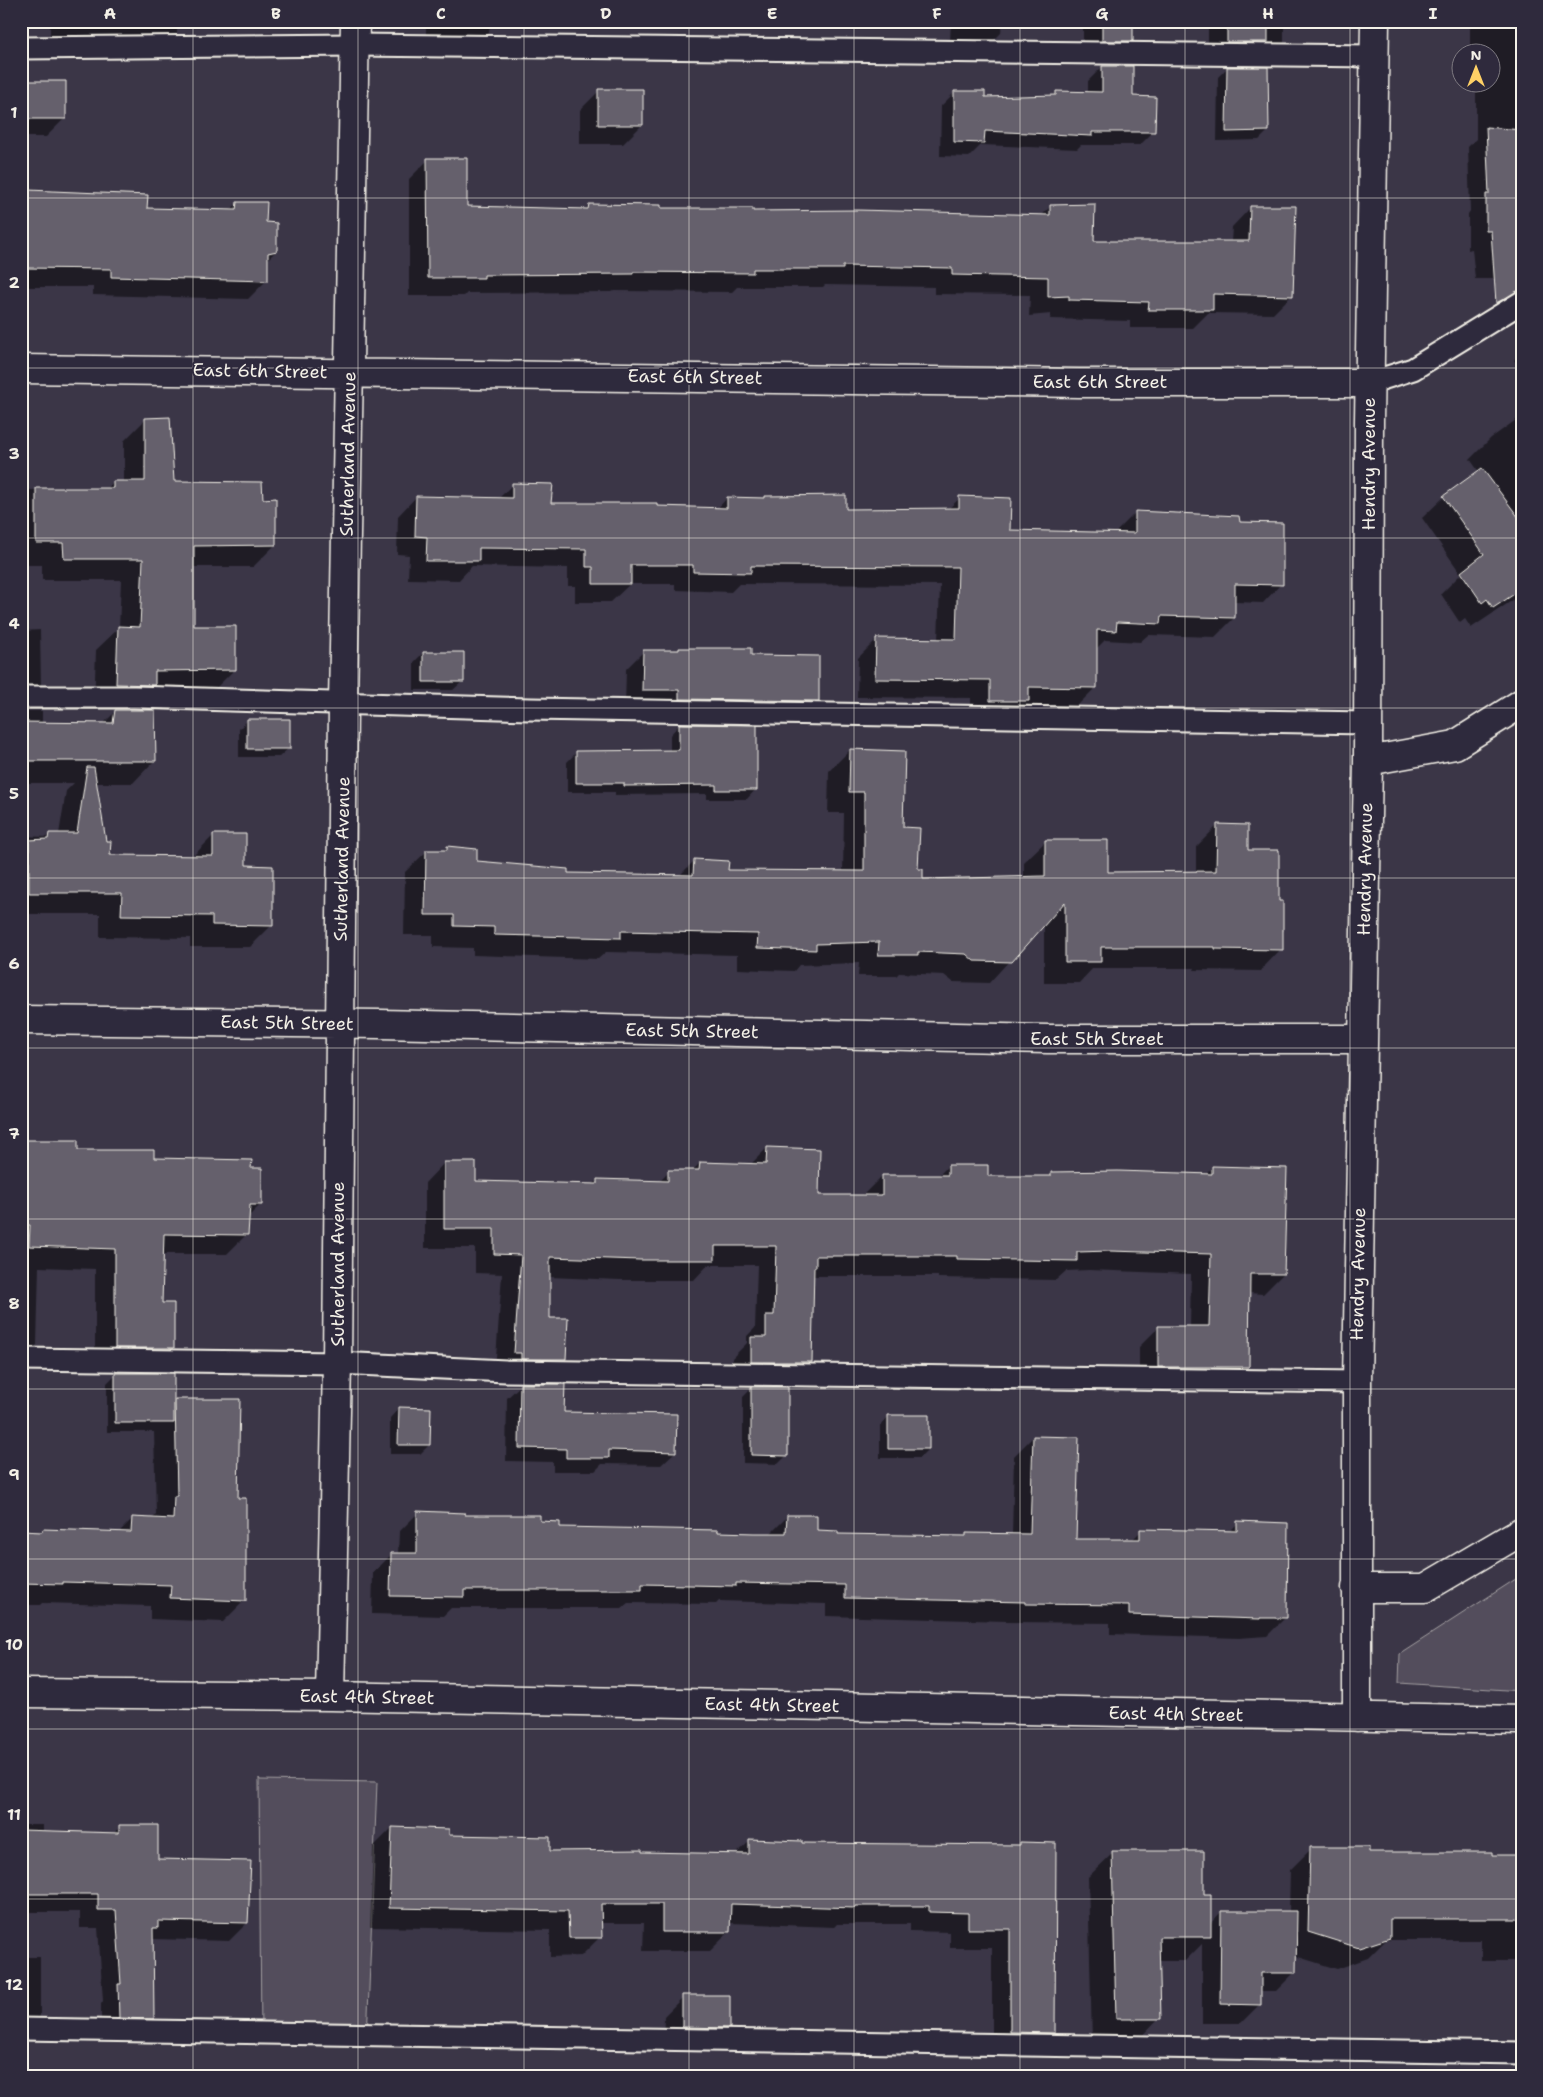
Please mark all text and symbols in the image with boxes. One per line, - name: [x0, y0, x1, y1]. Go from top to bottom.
- text: A: [104, 3, 116, 24]
- text: B: [271, 3, 281, 24]
- text: C: [436, 3, 446, 24]
- text: D: [600, 3, 612, 24]
- text: E: [767, 3, 777, 24]
- text: F: [932, 3, 942, 24]
- text: G: [1096, 3, 1109, 24]
- text: H: [1262, 3, 1274, 24]
- text: I: [1429, 3, 1438, 24]
- north arrow: [1450, 42, 1500, 92]
- text: N: [1470, 46, 1482, 64]
- text: 1: [10, 102, 18, 123]
- text: 2: [8, 272, 20, 293]
- street label: East 6th Street: [192, 358, 328, 384]
- street label: East 6th Street: [627, 364, 763, 390]
- street label: East 6th Street: [1033, 370, 1167, 394]
- street label: Sutherland Avenue: [335, 371, 361, 537]
- street label: Hendry Avenue: [1357, 397, 1381, 531]
- text: 3: [8, 443, 20, 464]
- text: 4: [8, 613, 20, 634]
- street label: Sutherland Avenue: [329, 776, 355, 942]
- text: 5: [9, 783, 19, 804]
- street label: Hendry Avenue: [1352, 802, 1378, 936]
- text: 6: [8, 953, 20, 974]
- street label: East 5th Street: [220, 1010, 354, 1036]
- street label: East 5th Street: [625, 1018, 759, 1044]
- street label: East 5th Street: [1030, 1027, 1164, 1051]
- text: 7: [8, 1123, 20, 1144]
- street label: Sutherland Avenue: [326, 1182, 350, 1346]
- street label: Hendry Avenue: [1345, 1207, 1371, 1341]
- text: 8: [8, 1293, 20, 1314]
- text: 9: [8, 1464, 20, 1485]
- text: 10: [5, 1634, 23, 1655]
- street label: East 4th Street: [299, 1684, 435, 1710]
- street label: East 4th Street: [704, 1692, 840, 1718]
- street label: East 4th Street: [1108, 1701, 1244, 1727]
- text: 11: [7, 1804, 21, 1825]
- text: 12: [5, 1974, 23, 1995]

